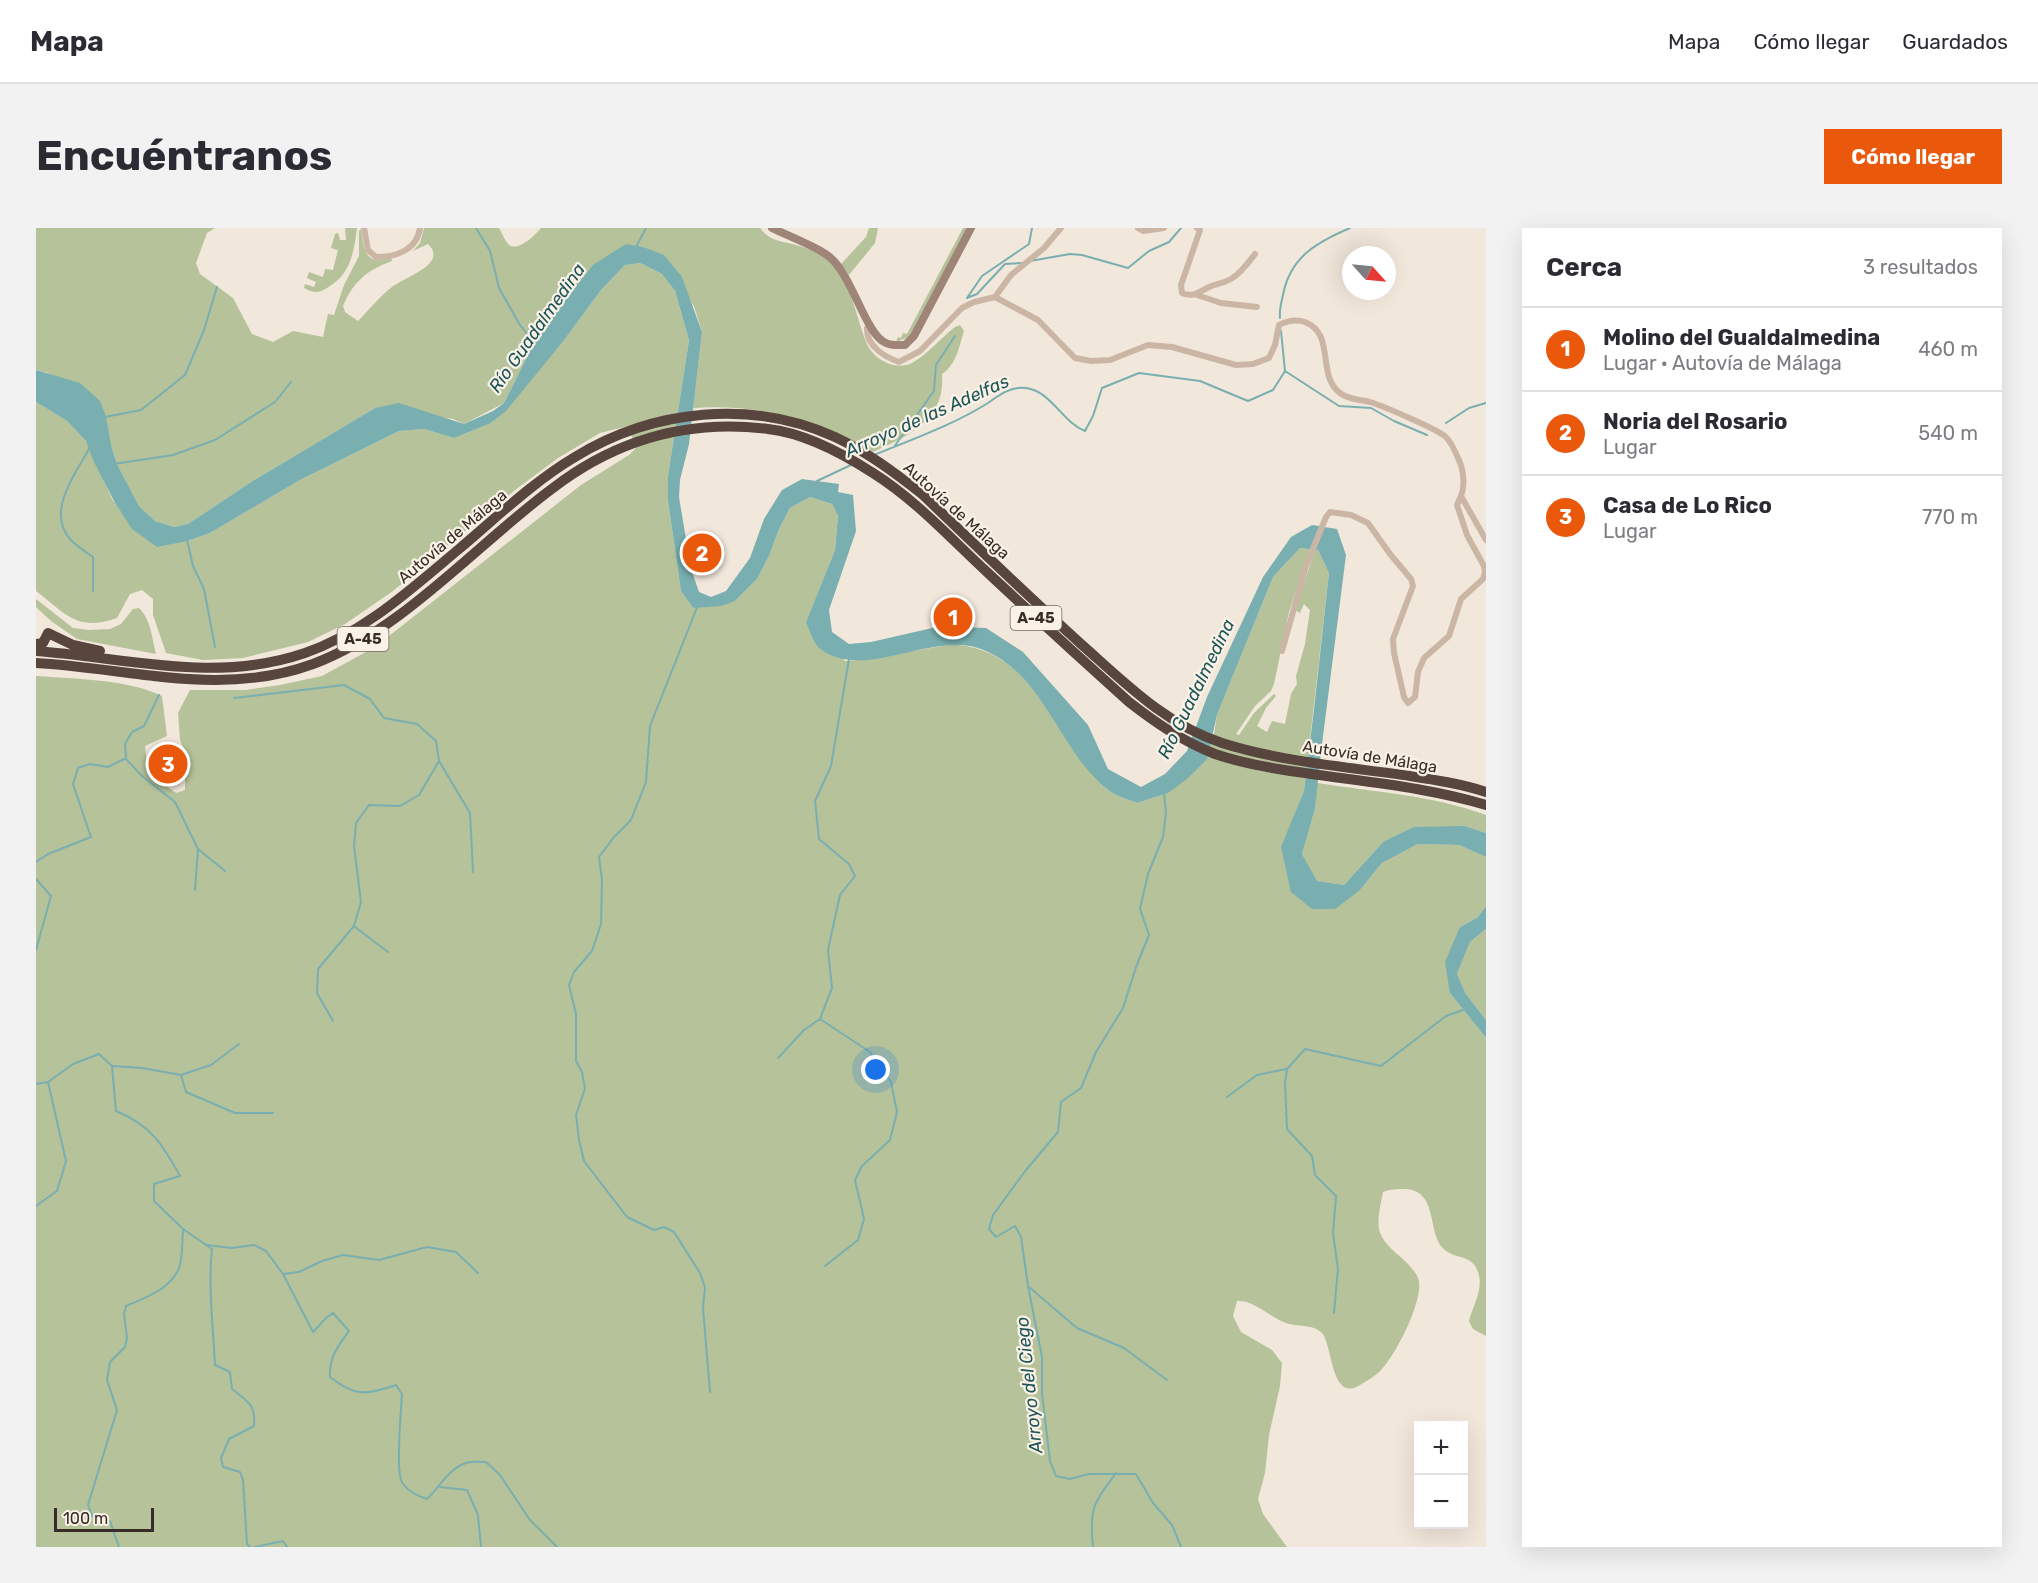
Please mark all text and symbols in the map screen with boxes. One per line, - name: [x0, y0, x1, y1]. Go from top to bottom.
- text: Mapa: [30, 25, 104, 58]
- text: Mapa: [1668, 29, 1720, 54]
- text: Cómo llegar: [1753, 29, 1869, 54]
- text: Guardados: [1902, 29, 2008, 54]
- button: Cómo llegar: [1824, 129, 2002, 184]
- text: Encuéntranos: [36, 131, 332, 181]
- north arrow: [1342, 246, 1396, 300]
- text: Cerca: [1546, 252, 1622, 283]
- text: 3 resultados: [1863, 255, 1978, 279]
- water label: Río Guadalmedina: [484, 259, 590, 397]
- text: Molino del Gualdalmedina: [1603, 324, 1880, 351]
- text: 1: [1561, 337, 1570, 361]
- text: 460 m: [1918, 337, 1978, 361]
- text: Lugar · Autovía de Málaga: [1603, 351, 1842, 375]
- water label: Arroyo de las Adelfas: [841, 370, 1012, 462]
- text: Noria del Rosario: [1603, 408, 1788, 435]
- text: 2: [1559, 421, 1572, 445]
- text: 540 m: [1918, 421, 1978, 445]
- text: Lugar: [1603, 435, 1657, 459]
- street label: Autovía de Málaga: [900, 458, 1014, 563]
- street label: Autovía de Málaga: [394, 485, 510, 587]
- text: Casa de Lo Rico: [1603, 492, 1772, 519]
- text: 3: [1559, 505, 1572, 529]
- text: 770 m: [1922, 505, 1978, 529]
- text: Lugar: [1603, 519, 1657, 543]
- pin: 2: [682, 530, 722, 576]
- pin: 1: [934, 594, 972, 640]
- road number: A-45: [1010, 606, 1062, 630]
- water label: Río Guadalmedina: [1153, 615, 1240, 763]
- road number: A-45: [338, 627, 388, 651]
- street label: Autovía de Málaga: [1301, 736, 1439, 777]
- pin: 3: [148, 742, 188, 786]
- your location: [861, 1055, 890, 1084]
- water label: Arroyo del Ciego: [1011, 1316, 1047, 1455]
- map controls: [1414, 1421, 1468, 1529]
- button: +: [1414, 1421, 1468, 1475]
- button: −: [1414, 1475, 1468, 1529]
- scale bar: [54, 1505, 154, 1532]
- text: 100 m: [63, 1509, 108, 1528]

